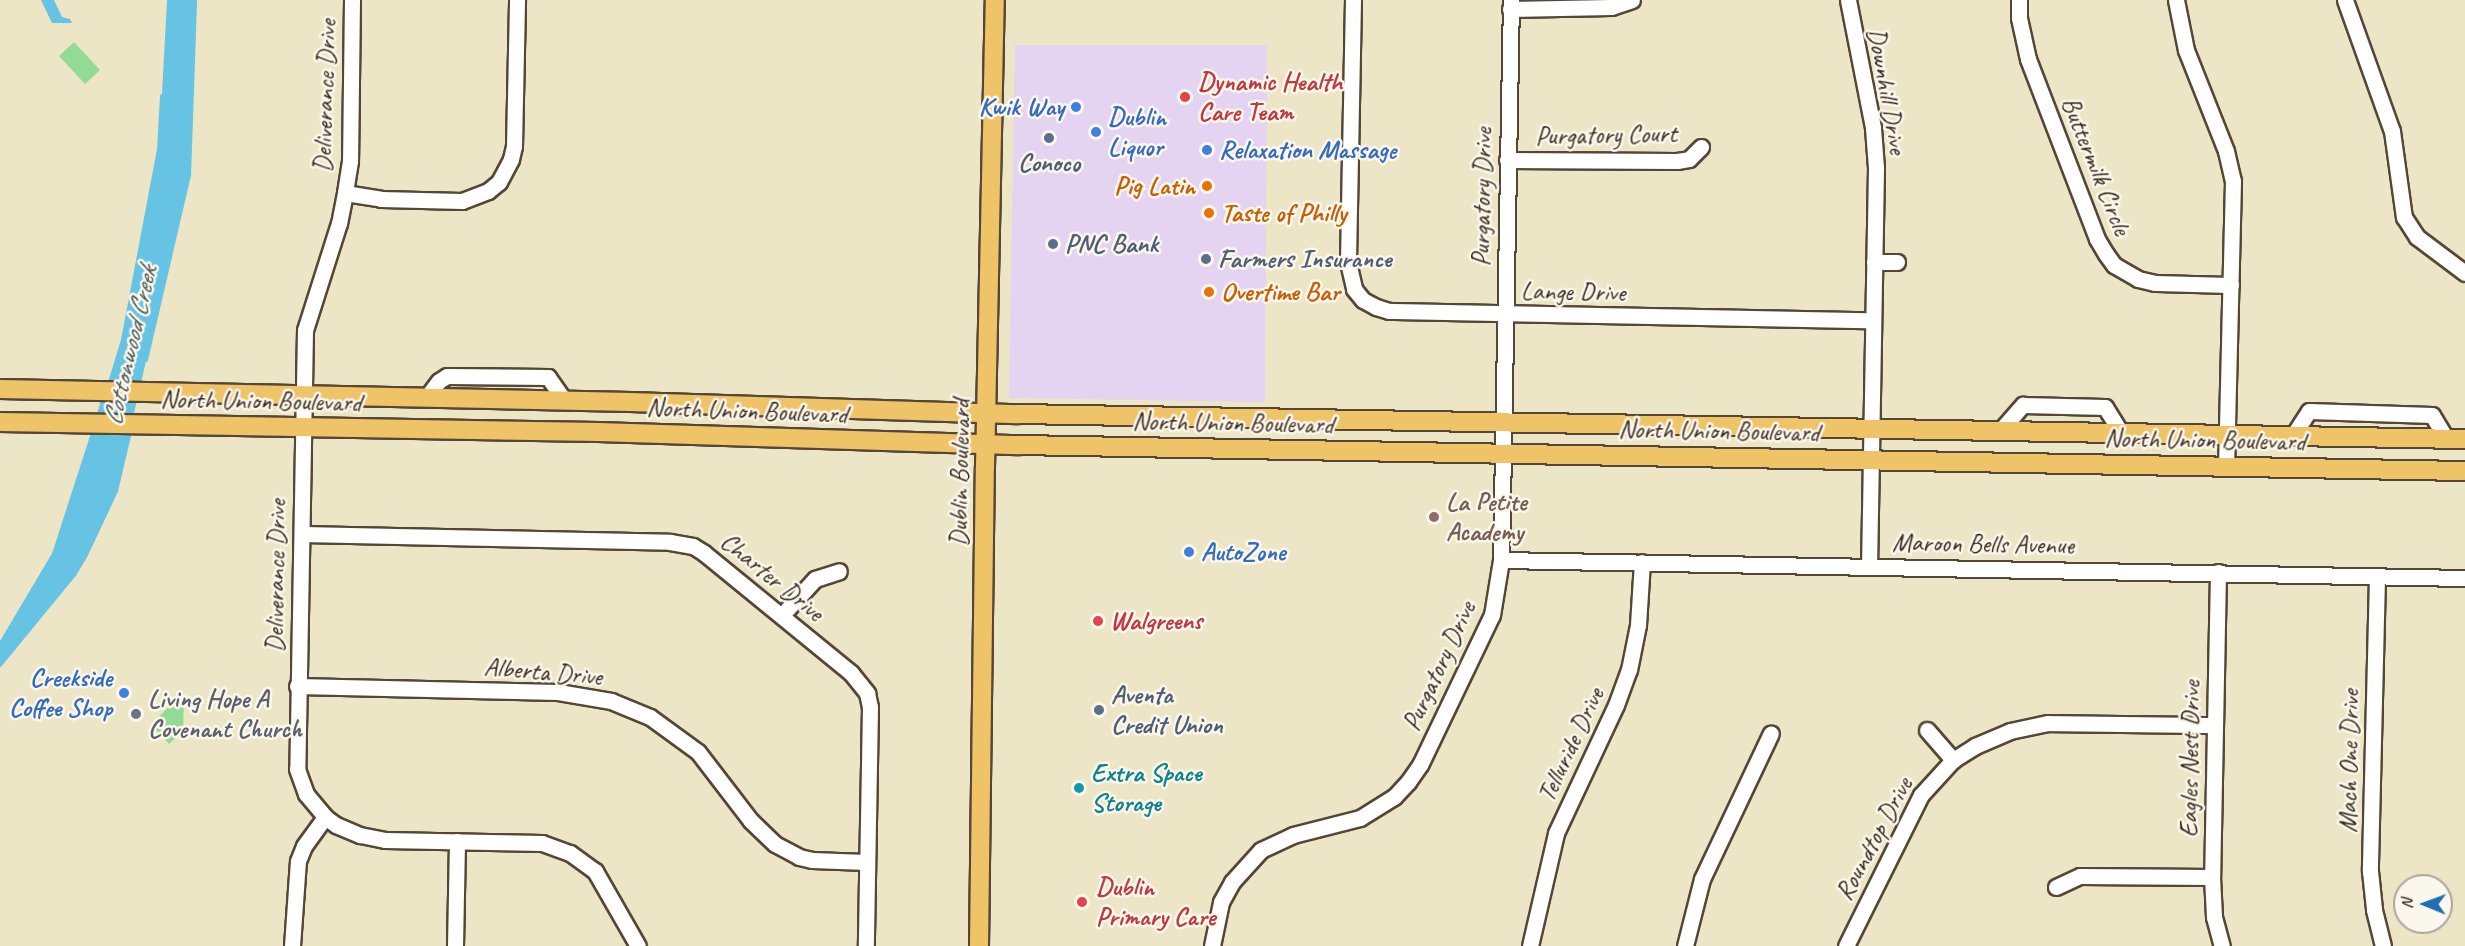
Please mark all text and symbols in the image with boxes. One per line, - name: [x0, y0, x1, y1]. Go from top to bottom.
- street label: Deliverance Drive: [307, 19, 343, 173]
- street label: Downhill Drive: [1861, 25, 1913, 157]
- place label: Dynamic Health Care Team: [1198, 66, 1341, 128]
- marker: Dynamic Health Care Team: [1176, 88, 1194, 106]
- place label: Kwik Way: [978, 91, 1064, 123]
- street label: Buttermilk Circle: [2054, 92, 2138, 240]
- marker: Kwik Way: [1069, 100, 1083, 114]
- place label: Dublin Liquor: [1108, 101, 1166, 162]
- street label: Purgatory Court: [1535, 118, 1677, 152]
- marker: Dublin Liquor: [1089, 125, 1103, 139]
- street label: Purgatory Drive: [1465, 127, 1499, 267]
- marker: Conoco: [1042, 131, 1056, 145]
- place label: Relaxation Massage: [1219, 134, 1396, 166]
- marker: Relaxation Massage: [1200, 143, 1214, 157]
- place label: Conoco: [1018, 147, 1080, 179]
- place label: Pig Latin: [1113, 170, 1195, 202]
- marker: Pig Latin: [1200, 179, 1214, 193]
- place label: Taste of Philly: [1221, 197, 1346, 229]
- marker: Taste of Philly: [1202, 206, 1216, 220]
- place label: PNC Bank: [1065, 228, 1158, 260]
- marker: PNC Bank: [1046, 237, 1060, 251]
- place label: Farmers Insurance: [1218, 243, 1391, 275]
- marker: Farmers Insurance: [1199, 252, 1213, 266]
- water label: Cottonwood Creek: [96, 263, 164, 429]
- street label: Lange Drive: [1520, 275, 1626, 309]
- place label: Overtime Bar: [1221, 276, 1340, 308]
- marker: Overtime Bar: [1202, 285, 1216, 299]
- street label: North Union Boulevard: [160, 384, 362, 418]
- street label: North Union Boulevard: [646, 392, 848, 430]
- street label: Dublin Boulevard: [943, 399, 977, 547]
- street label: North Union Boulevard: [1132, 406, 1334, 440]
- street label: North Union Boulevard: [1618, 414, 1820, 448]
- street label: North Union Boulevard: [2104, 423, 2306, 457]
- place label: La Petite Academy: [1446, 486, 1526, 548]
- street label: Deliverance Drive: [259, 499, 293, 653]
- marker: La Petite Academy: [1427, 510, 1441, 524]
- street label: Charter Drive: [714, 526, 830, 628]
- street label: Maroon Bells Avenue: [1892, 527, 2074, 561]
- place label: AutoZone: [1201, 536, 1285, 568]
- marker: AutoZone: [1182, 545, 1196, 559]
- street label: Purgatory Drive: [1396, 596, 1482, 736]
- place label: Walgreens: [1110, 605, 1202, 637]
- marker: Walgreens: [1091, 614, 1105, 628]
- street label: Alberta Drive: [483, 651, 603, 693]
- place label: Creekside Coffee Shop: [9, 662, 112, 724]
- place label: Aventa Credit Union: [1111, 679, 1223, 740]
- street label: Eagles Nest Drive: [2173, 680, 2207, 838]
- place label: Living Hope A Covenant Church: [148, 683, 303, 744]
- street label: Telluride Drive: [1531, 683, 1611, 807]
- marker: Creekside Coffee Shop: [117, 686, 131, 700]
- street label: Mach One Drive: [2332, 689, 2366, 833]
- marker: Aventa Credit Union: [1092, 703, 1106, 717]
- marker: Living Hope A Covenant Church: [129, 707, 143, 721]
- place label: Extra Space Storage: [1091, 757, 1202, 819]
- street label: Roundtop Drive: [1829, 772, 1919, 906]
- marker: Extra Space Storage: [1072, 781, 1086, 795]
- place label: Dublin Primary Care: [1096, 871, 1216, 933]
- north arrow: [2393, 874, 2453, 934]
- marker: Dublin Primary Care: [1073, 893, 1091, 911]
- text: N: [2397, 899, 2417, 909]

